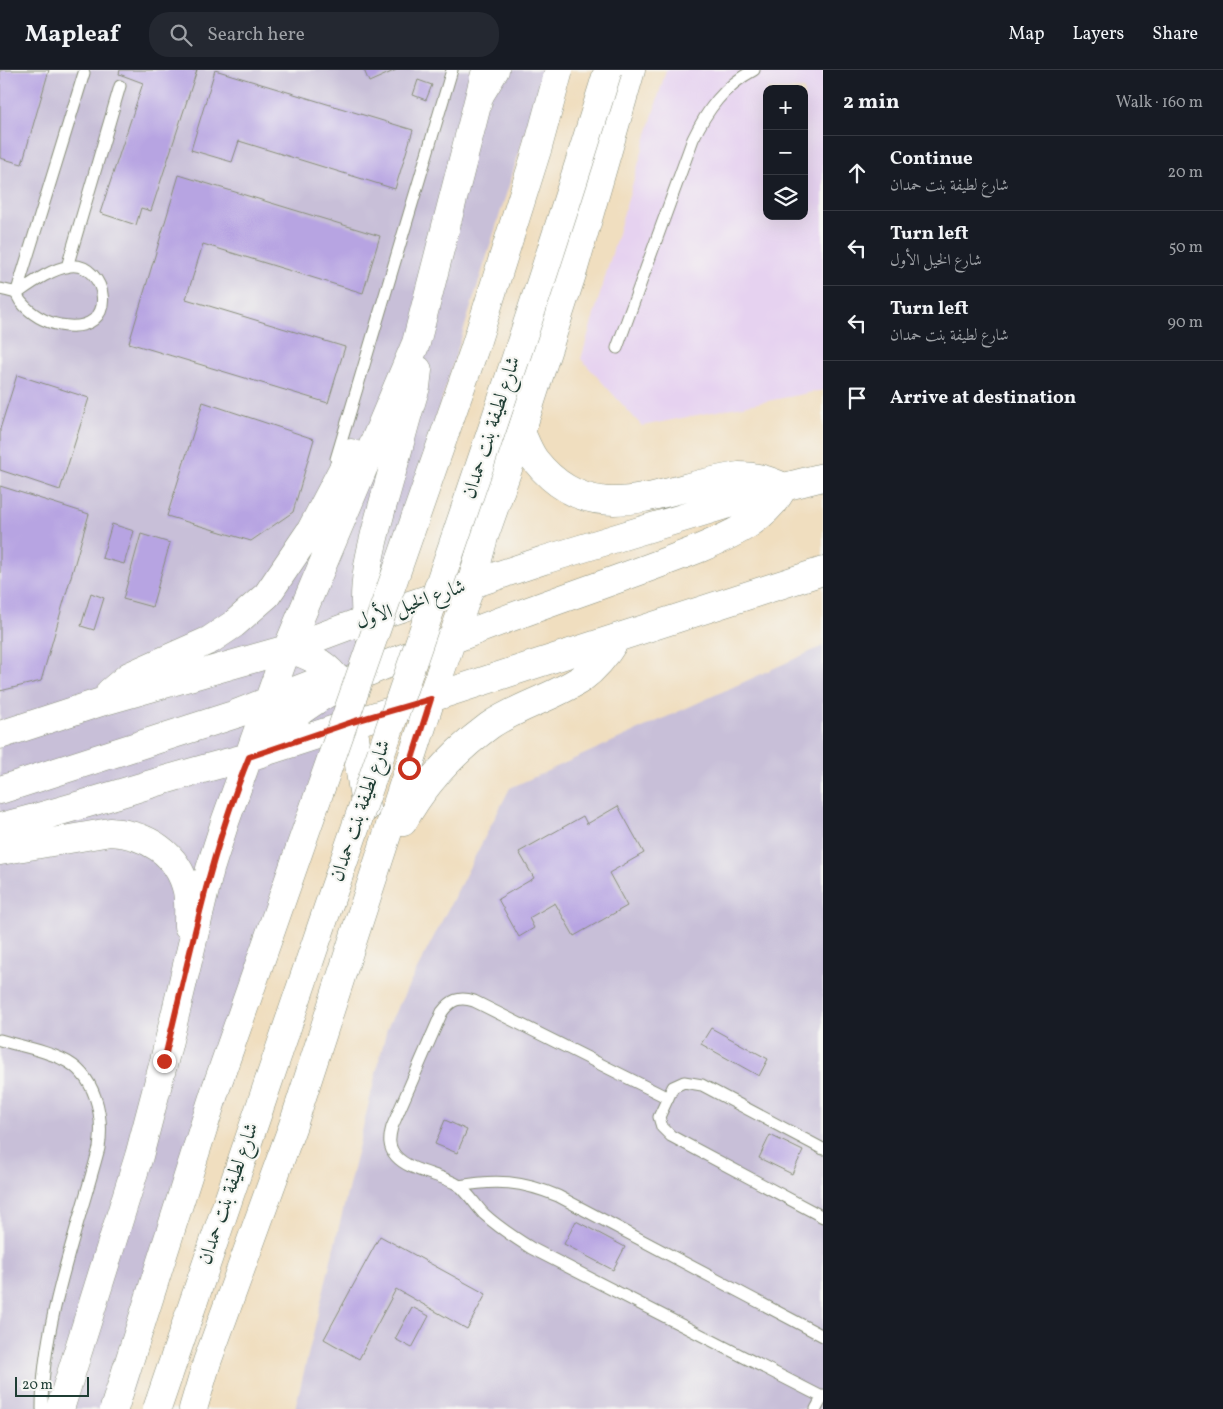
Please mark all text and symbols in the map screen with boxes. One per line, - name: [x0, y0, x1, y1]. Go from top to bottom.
- search box: [149, 12, 499, 57]
- text: Mapleaf: [25, 18, 119, 52]
- icon: search: [167, 21, 195, 49]
- text: Search here: [207, 22, 305, 48]
- text: Map: [1008, 22, 1044, 47]
- text: Layers: [1072, 22, 1124, 47]
- text: Share: [1152, 22, 1198, 47]
- map controls: [763, 85, 808, 220]
- button: +: [763, 85, 808, 130]
- text: 2 min: [843, 88, 900, 117]
- text: Walk · 160 m: [1116, 92, 1203, 114]
- button: −: [763, 130, 808, 175]
- text: Continue: [890, 146, 973, 172]
- icon: ahead: [843, 159, 871, 187]
- text: 20 m: [1168, 162, 1203, 184]
- button: layers: [763, 175, 808, 220]
- text: شارع لطيفة بنت حمدان: [890, 175, 1009, 197]
- text: Turn left: [890, 221, 969, 247]
- icon: left: [843, 234, 871, 262]
- text: 50 m: [1169, 237, 1203, 259]
- text: شارع الخيل الأول: [890, 250, 982, 272]
- text: Turn left: [890, 296, 969, 322]
- icon: left: [843, 309, 871, 337]
- text: 90 m: [1167, 312, 1203, 334]
- text: شارع لطيفة بنت حمدان: [890, 325, 1009, 347]
- street label: شارع لطيفة بنت حمدان: [456, 353, 530, 503]
- icon: arrive: [843, 384, 871, 412]
- text: Arrive at destination: [890, 385, 1076, 411]
- street label: شارع الخيل الأول: [351, 570, 470, 639]
- street label: شارع لطيفة بنت حمدان: [324, 736, 400, 886]
- route start: [398, 757, 421, 780]
- route end: [153, 1050, 176, 1073]
- street label: شارع لطيفة بنت حمدان: [192, 1119, 268, 1269]
- scale bar: [15, 1374, 89, 1397]
- text: 20 m: [22, 1376, 53, 1395]

